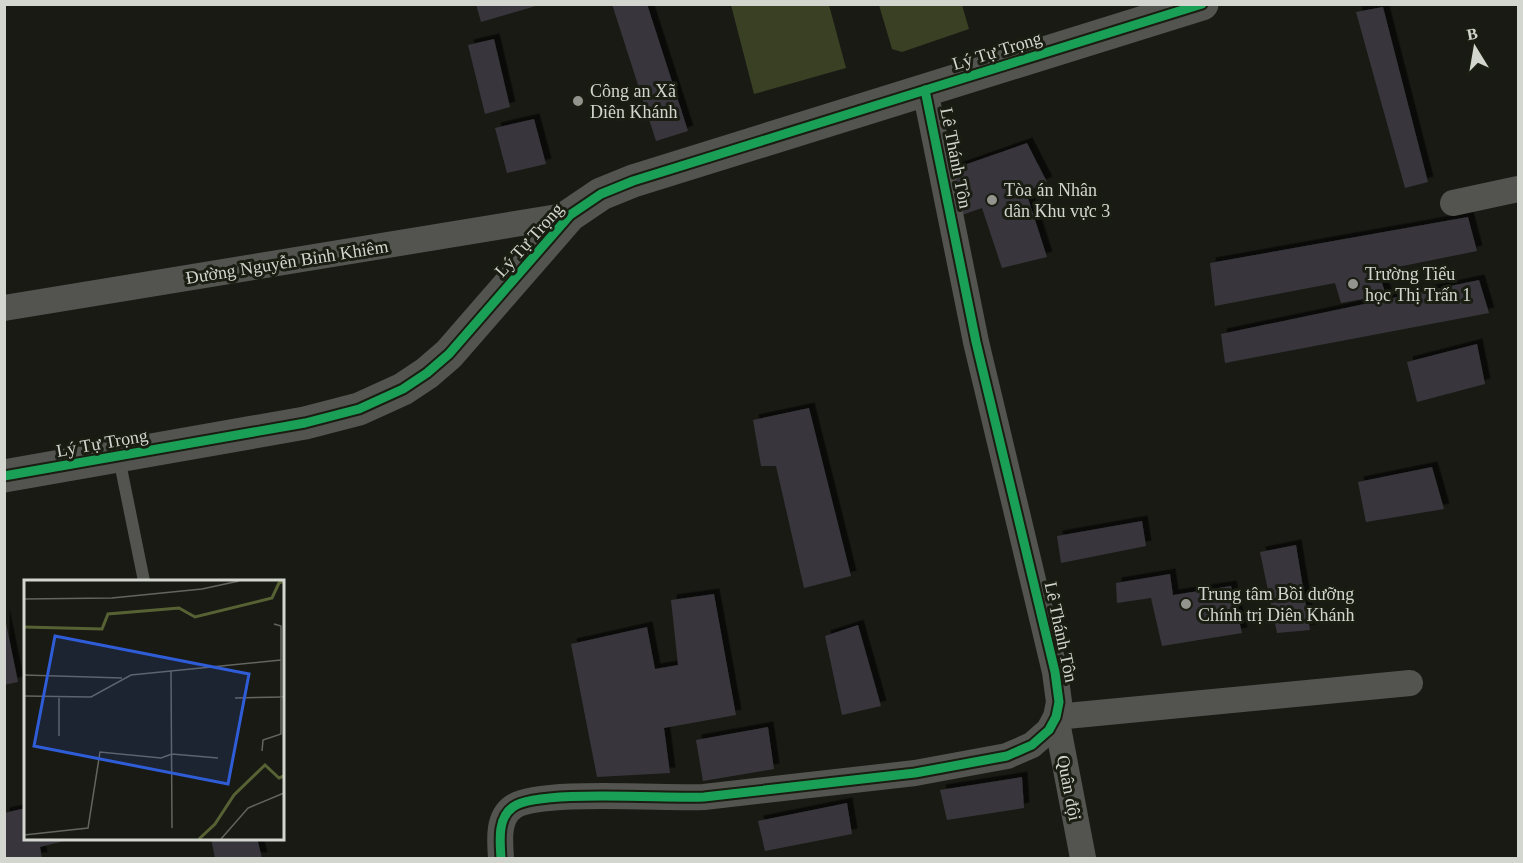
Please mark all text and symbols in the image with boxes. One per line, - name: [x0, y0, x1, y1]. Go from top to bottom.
- north arrow: [1445, 18, 1505, 78]
- text: B: [1465, 24, 1479, 43]
- street label: Lý Tự Trọng: [950, 28, 1044, 74]
- place label: Công an Xã Diên Khánh: [590, 81, 677, 122]
- marker: Công an Xã Diên Khánh: [571, 94, 585, 108]
- street label: Lê Thánh Tôn: [936, 106, 976, 210]
- place label: Tòa án Nhân dân Khu vực 3: [1004, 180, 1110, 221]
- marker: Tòa án Nhân dân Khu vực 3: [985, 193, 999, 207]
- street label: Lý Tự Trọng: [491, 199, 567, 281]
- street label: Đường Nguyễn Bỉnh Khiêm: [184, 236, 390, 288]
- place label: Trường Tiểu học Thị Trấn 1: [1365, 264, 1471, 305]
- marker: Trường Tiểu học Thị Trấn 1: [1346, 277, 1360, 291]
- street label: Lý Tự Trọng: [55, 425, 149, 461]
- inset map: [24, 580, 284, 839]
- street label: Lê Thánh Tôn: [1041, 580, 1081, 684]
- place label: Trung tâm Bồi dưỡng Chính trị Diên Khánh: [1198, 584, 1354, 625]
- marker: Trung tâm Bồi dưỡng Chính trị Diên Khánh: [1179, 597, 1193, 611]
- street label: Quân đội: [1053, 753, 1085, 823]

